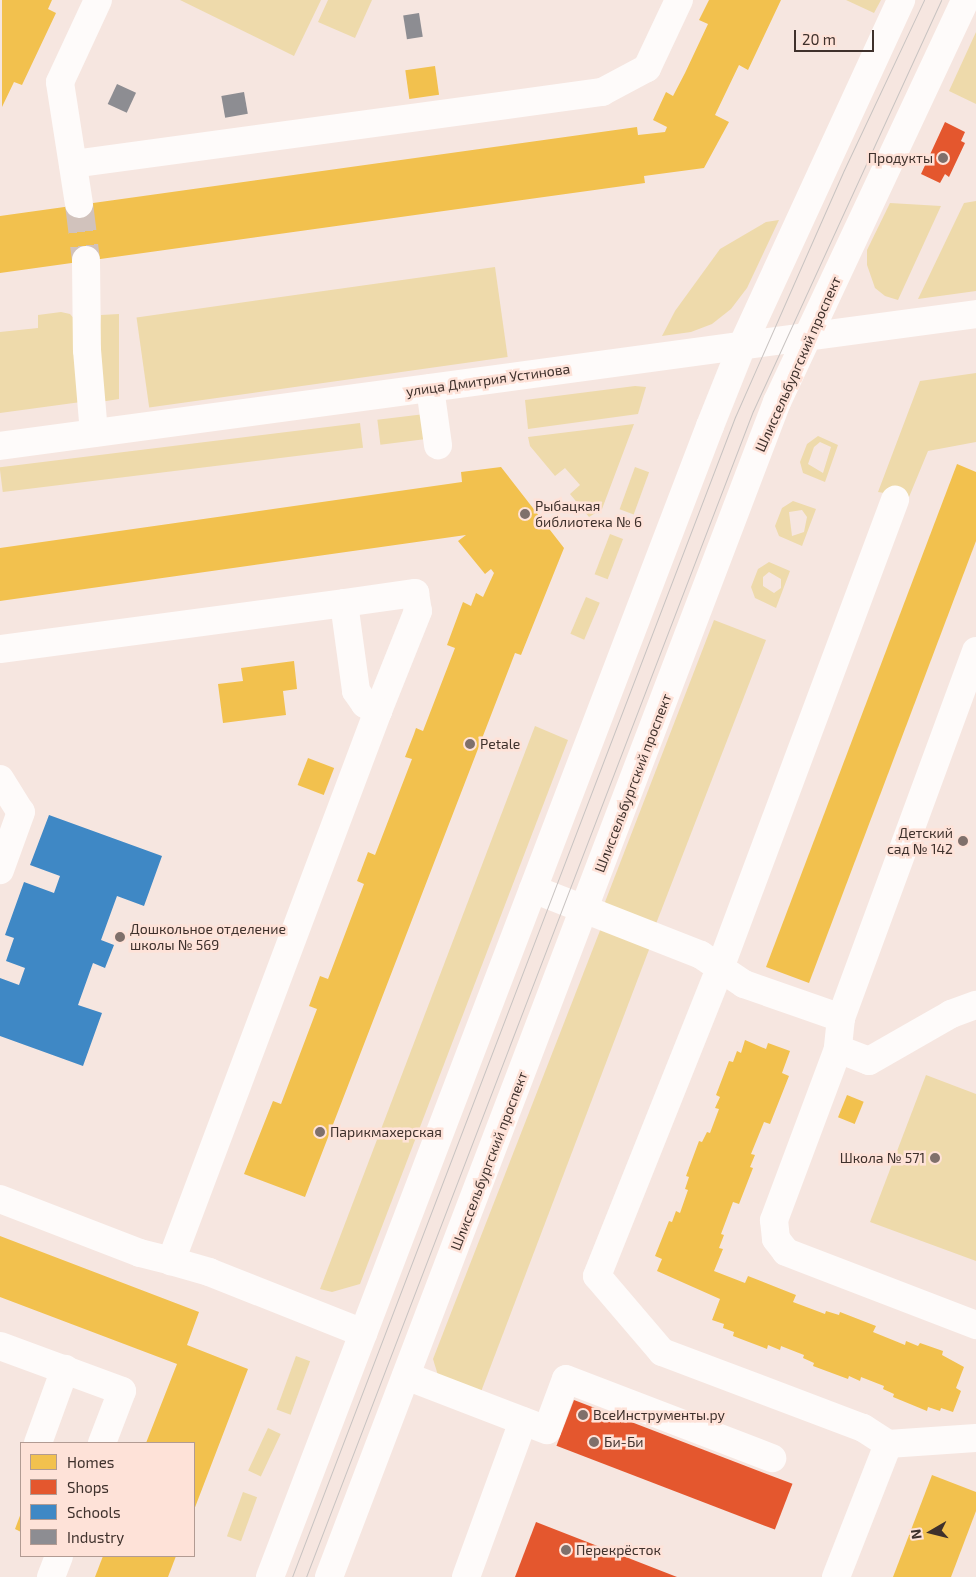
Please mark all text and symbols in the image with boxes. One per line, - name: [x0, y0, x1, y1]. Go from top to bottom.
- scale bar: [796, 20, 876, 52]
- text: 20 m: [802, 30, 836, 48]
- place label: Продукты: [868, 150, 933, 166]
- marker: Продукты: [937, 152, 949, 164]
- street label: Шлиссельбургский проспект: [752, 274, 844, 454]
- street label: улица Дмитрия Устинова: [405, 360, 571, 400]
- place label: Рыбацкая библиотека № 6: [535, 498, 642, 530]
- marker: Рыбацкая библиотека № 6: [519, 508, 531, 520]
- street label: Шлиссельбургский проспект: [591, 691, 675, 875]
- place label: Petale: [480, 736, 520, 752]
- marker: Petale: [464, 738, 476, 750]
- place label: Детский сад № 142: [887, 825, 953, 858]
- marker: Детский сад № 142: [957, 835, 969, 847]
- place label: Дошкольное отделение школы № 569: [130, 921, 286, 954]
- marker: Дошкольное отделение школы № 569: [114, 931, 126, 943]
- street label: Шлиссельбургский проспект: [447, 1069, 531, 1253]
- place label: Парикмахерская: [330, 1124, 442, 1140]
- marker: Парикмахерская: [314, 1126, 326, 1138]
- place label: Школа № 571: [840, 1150, 925, 1166]
- marker: Школа № 571: [929, 1152, 941, 1164]
- place label: ВсеИнструменты.ру: [593, 1407, 725, 1423]
- marker: ВсеИнструменты.ру: [577, 1409, 589, 1421]
- place label: Би-Би: [604, 1434, 643, 1450]
- marker: Би-Би: [588, 1436, 600, 1448]
- legend: [20, 1442, 195, 1557]
- text: Homes: [67, 1453, 114, 1471]
- text: Shops: [67, 1478, 109, 1496]
- text: Schools: [67, 1503, 121, 1521]
- north arrow: [906, 1507, 956, 1557]
- text: Industry: [67, 1528, 124, 1546]
- text: N: [907, 1528, 925, 1540]
- place label: Перекрёсток: [576, 1542, 661, 1558]
- marker: Перекрёсток: [560, 1544, 572, 1556]

